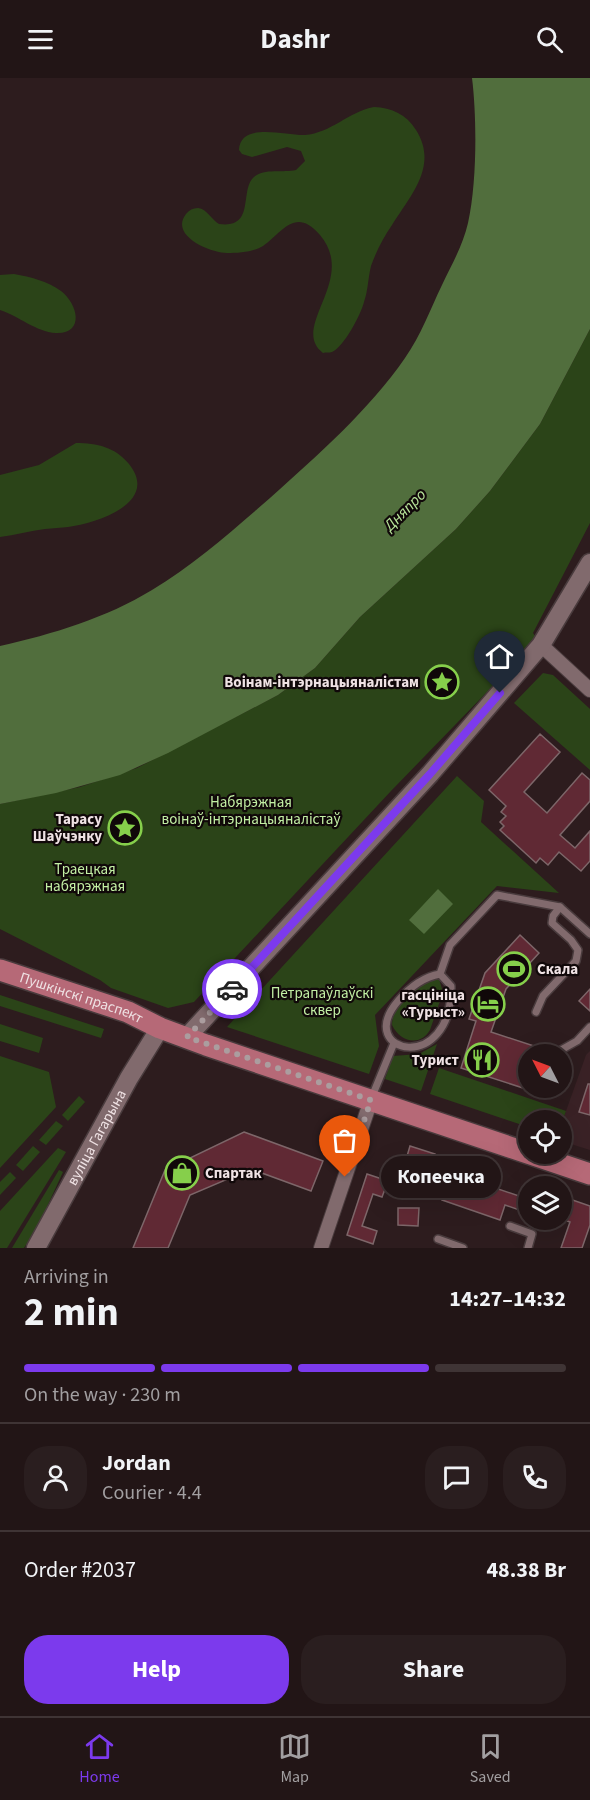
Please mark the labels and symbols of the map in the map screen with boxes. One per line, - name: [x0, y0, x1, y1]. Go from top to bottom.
- water label: Дняпро: [378, 484, 431, 537]
- pin: [474, 631, 525, 693]
- place icon: Воінам-інтэрнацыяналістам: [424, 664, 460, 700]
- place label: Воінам-інтэрнацыяналістам: [224, 672, 419, 693]
- park label: Набярэжная воінаў-інтэрнацыяналістаў: [162, 792, 340, 830]
- place label: Тарасу Шаўчэнку: [33, 809, 102, 847]
- place icon: Тарасу Шаўчэнку: [107, 810, 143, 846]
- park label: Траецкая набярэжная: [45, 859, 125, 897]
- sports icon: Скала: [496, 951, 532, 987]
- courier: [202, 959, 262, 1019]
- place label: Скала: [537, 959, 578, 980]
- street label: Пушкінскі праспект: [17, 967, 147, 1029]
- park label: Петрапаўлаўскі сквер: [271, 983, 373, 1021]
- place label: гасцініца «Турыст»: [401, 985, 465, 1023]
- hotel icon: гасцініца «Турыст»: [470, 986, 506, 1022]
- restaurant icon: Турист: [464, 1042, 500, 1078]
- north arrow: [518, 1044, 572, 1098]
- place label: Турист: [412, 1050, 459, 1071]
- street label: вуліца Гагарына: [62, 1086, 131, 1189]
- pin: [319, 1115, 370, 1177]
- shop icon: Спартак: [164, 1155, 200, 1191]
- callout: Копеечка: [381, 1156, 501, 1198]
- place label: Спартак: [205, 1163, 262, 1184]

